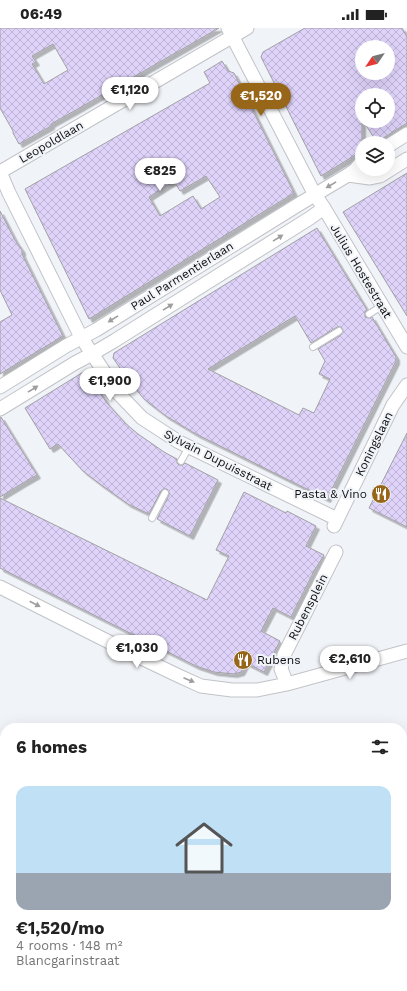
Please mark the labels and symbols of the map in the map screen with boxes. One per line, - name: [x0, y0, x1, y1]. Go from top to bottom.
- north arrow: [355, 40, 395, 80]
- pin: €1,120: [97, 77, 163, 111]
- pin: €1,520: [228, 83, 294, 117]
- street label: Leopoldlaan: [16, 118, 86, 166]
- pin: €825: [136, 158, 184, 192]
- one-way arrow: [326, 181, 336, 189]
- street label: Julius Hostestraat: [327, 221, 395, 321]
- one-way arrow: [272, 234, 284, 241]
- street label: Paul Parmentierlaan: [128, 239, 236, 313]
- one-way arrow: [163, 303, 173, 311]
- one-way arrow: [107, 316, 119, 323]
- pin: €1,900: [77, 368, 143, 402]
- one-way arrow: [27, 385, 39, 392]
- street label: Koningslaan: [352, 409, 396, 479]
- street label: Sylvain Dupuisstraat: [162, 427, 274, 493]
- restaurant icon: Pasta & Vino: [370, 483, 392, 505]
- place label: Pasta & Vino: [294, 487, 367, 501]
- street label: Rubensplein: [285, 572, 331, 642]
- one-way arrow: [29, 601, 41, 607]
- pin: €1,030: [104, 635, 170, 669]
- pin: €2,610: [317, 646, 383, 680]
- restaurant icon: Rubens: [232, 649, 254, 671]
- place label: Rubens: [257, 653, 300, 667]
- one-way arrow: [184, 678, 196, 684]

